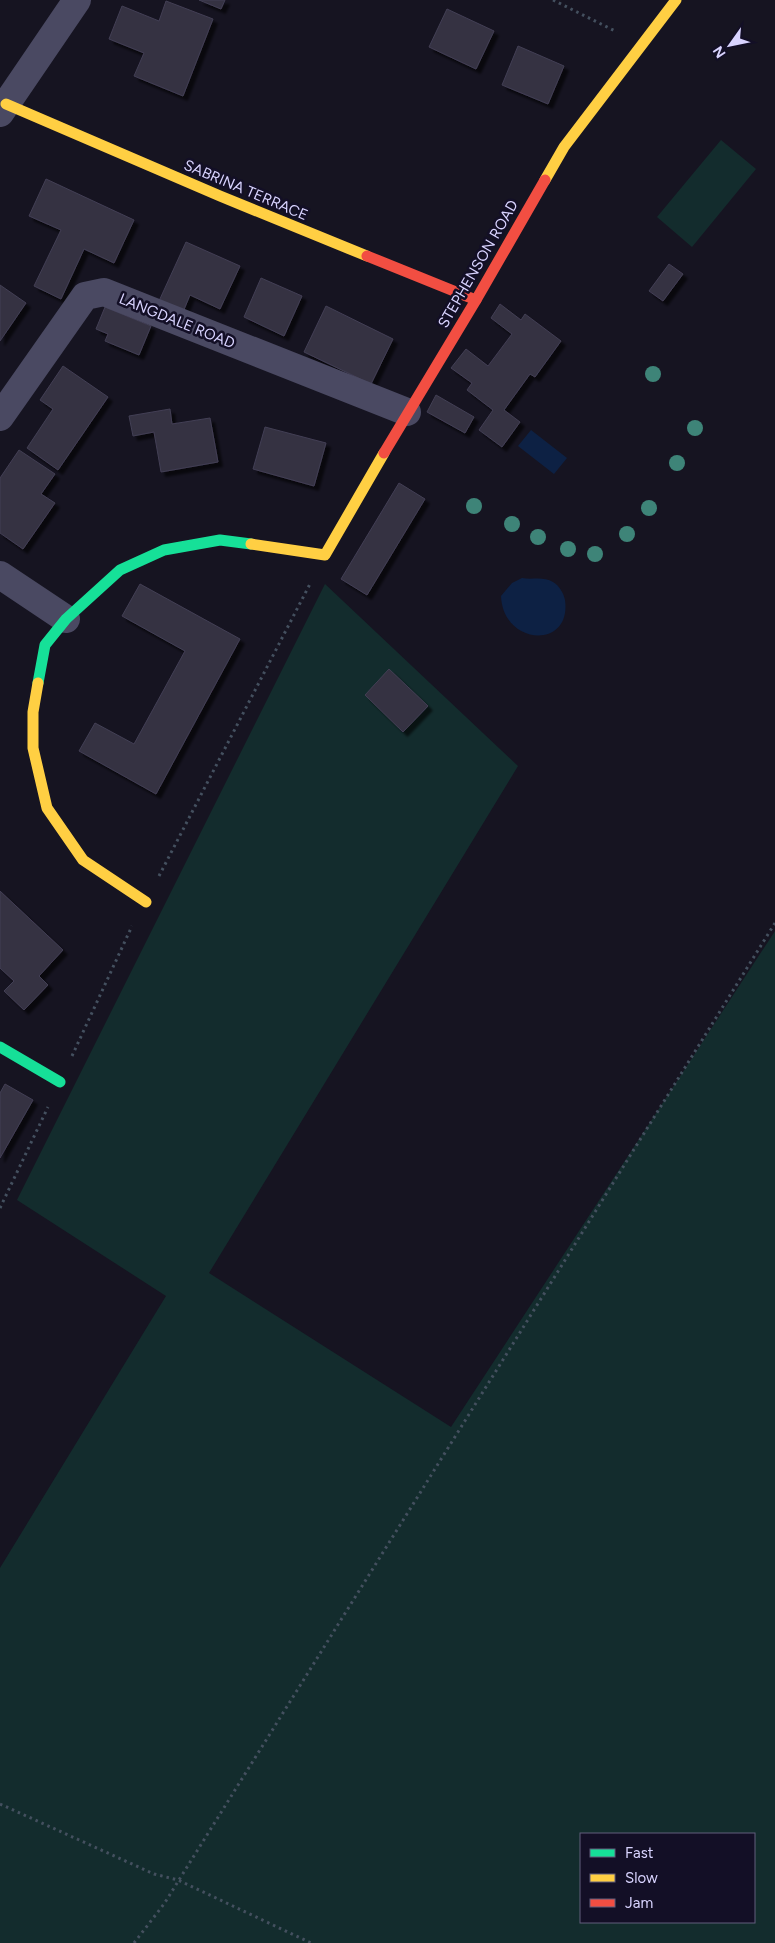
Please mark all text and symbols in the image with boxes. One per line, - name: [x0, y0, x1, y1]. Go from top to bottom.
- north arrow: [705, 20, 755, 70]
- text: N: [709, 43, 730, 61]
- street label: SABRINA TERRACE: [181, 156, 311, 224]
- street label: STEPHENSON ROAD: [434, 197, 522, 331]
- street label: LANGDALE ROAD: [116, 290, 238, 352]
- legend: [580, 1833, 755, 1923]
- text: Fast: [625, 1844, 654, 1862]
- text: Slow: [625, 1869, 658, 1887]
- text: Jam: [625, 1894, 653, 1912]

